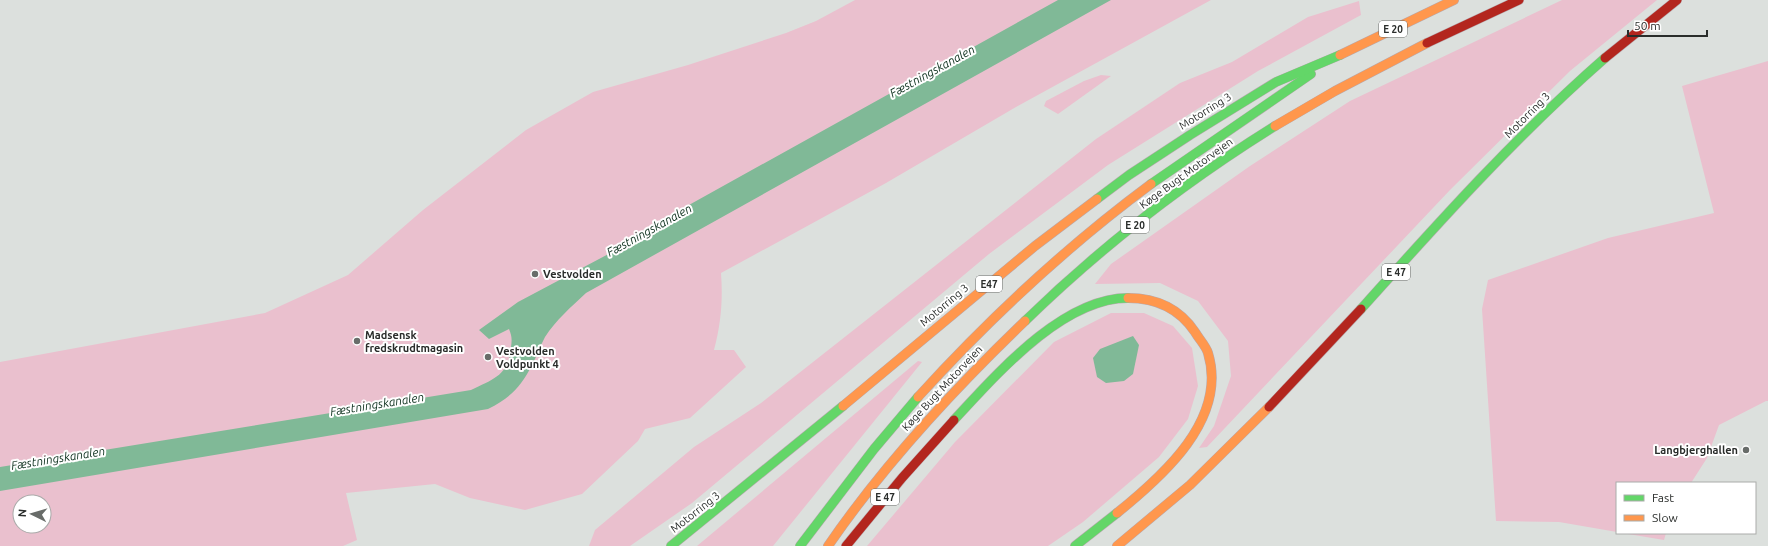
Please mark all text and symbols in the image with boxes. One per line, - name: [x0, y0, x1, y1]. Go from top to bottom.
- scale bar: [1628, 12, 1707, 38]
- text: 50 m: [1634, 19, 1661, 32]
- road number: E 20: [1379, 21, 1407, 37]
- water label: Fæstningskanalen: [887, 42, 977, 100]
- street label: Motorring 3: [1177, 90, 1233, 132]
- street label: Motorring 3: [1502, 90, 1552, 140]
- street label: Køge Bugt Motorvejen: [1137, 135, 1235, 211]
- water label: Fæstningskanalen: [604, 201, 694, 259]
- road number: E 20: [1121, 217, 1149, 233]
- road number: E 47: [1382, 264, 1410, 280]
- place label: Vestvolden: [543, 268, 602, 280]
- marker: Vestvolden: [530, 269, 540, 279]
- road number: E47: [976, 276, 1002, 292]
- street label: Motorring 3: [918, 281, 970, 329]
- place label: Madsensk fredskrudtmagasin: [365, 329, 463, 354]
- marker: Madsensk fredskrudtmagasin: [352, 336, 362, 346]
- street label: Køge Bugt Motorvejen: [899, 343, 985, 433]
- place label: Vestvolden Voldpunkt 4: [496, 345, 559, 370]
- marker: Vestvolden Voldpunkt 4: [483, 352, 493, 362]
- water label: Fæstningskanalen: [329, 390, 425, 418]
- water label: Fæstningskanalen: [10, 444, 106, 472]
- place label: Langbjerghallen: [1654, 444, 1738, 456]
- marker: Langbjerghallen: [1741, 445, 1751, 455]
- legend: [1616, 482, 1756, 534]
- street label: Motorring 3: [668, 489, 722, 535]
- road number: E 47: [871, 489, 899, 505]
- text: Fast: [1652, 491, 1674, 504]
- north arrow: [12, 494, 52, 534]
- text: N: [16, 509, 28, 518]
- text: Slow: [1652, 511, 1678, 524]

